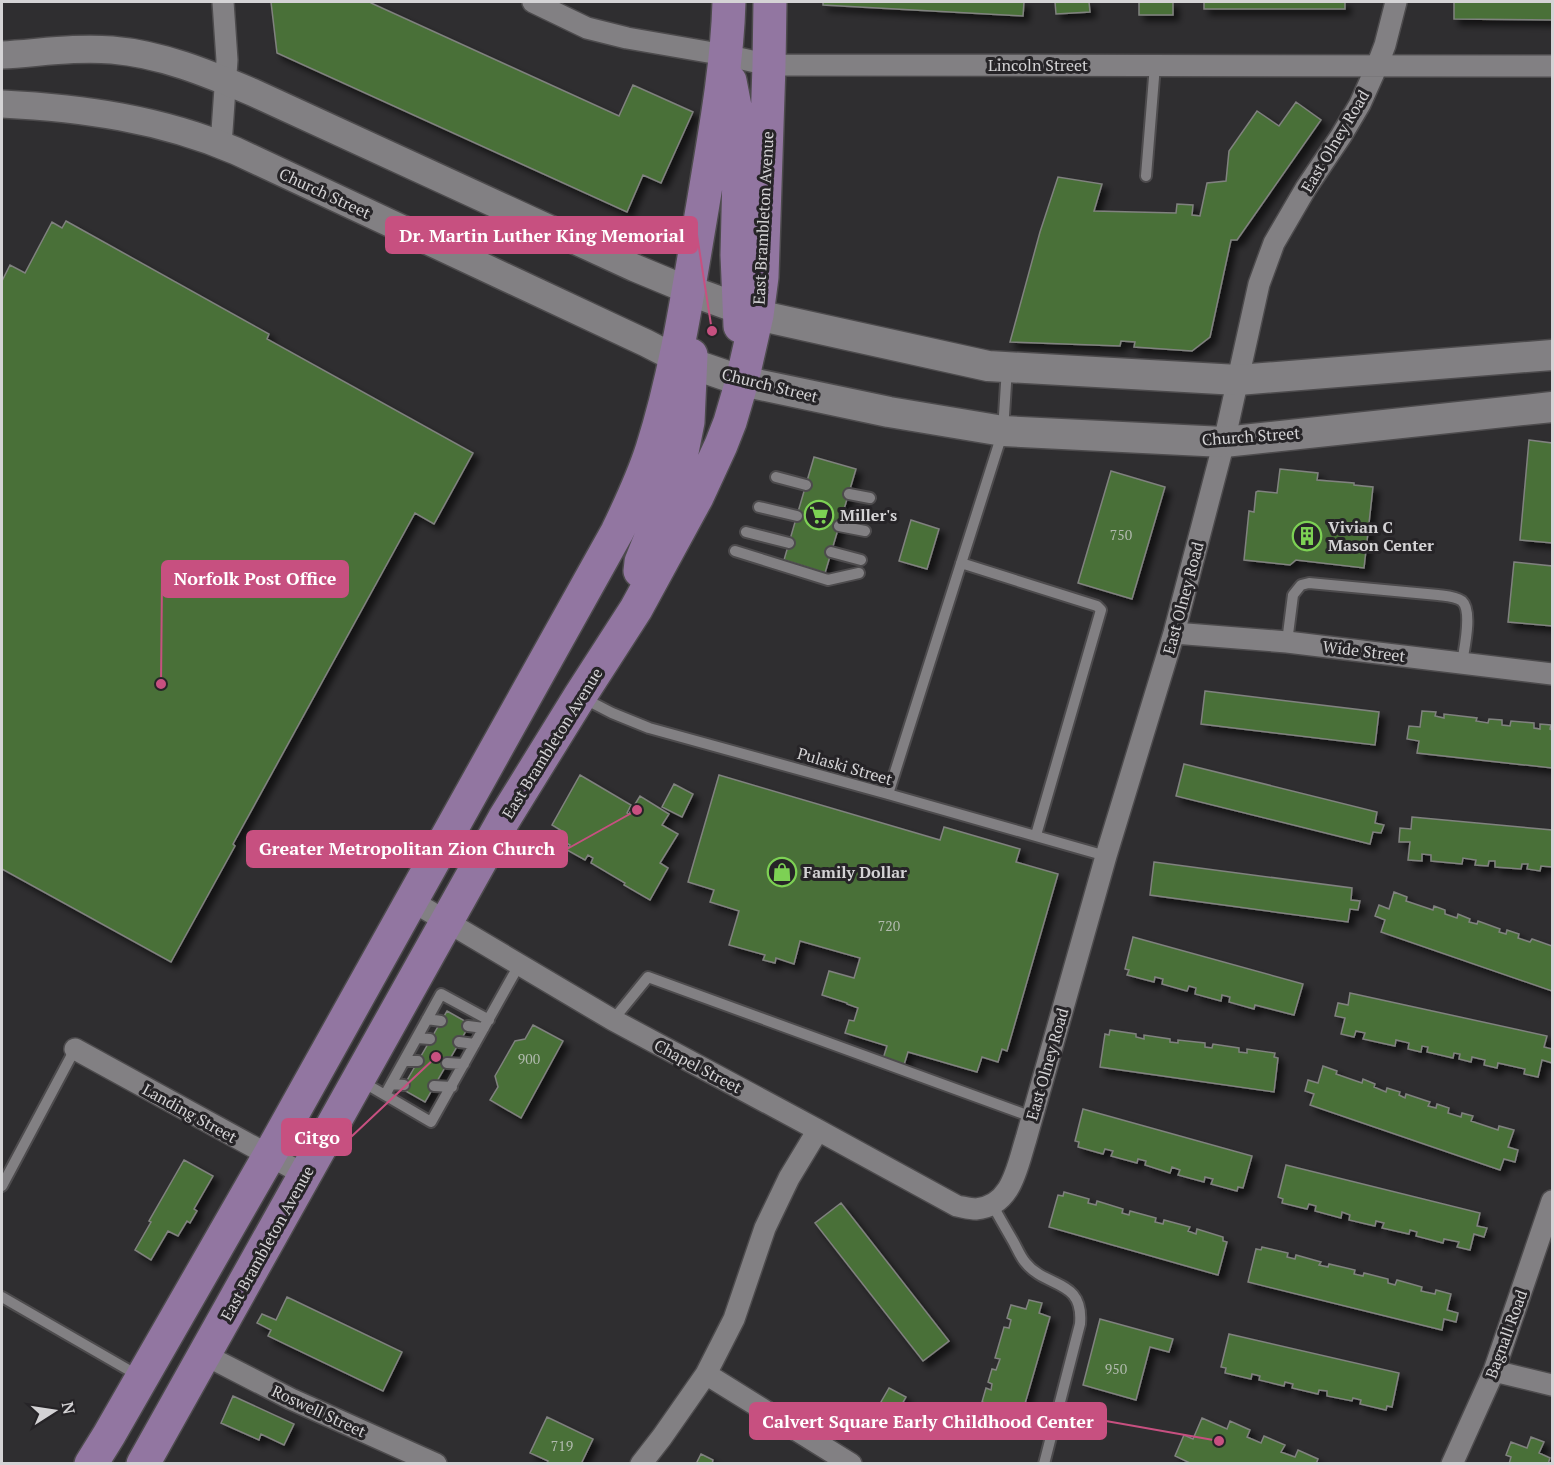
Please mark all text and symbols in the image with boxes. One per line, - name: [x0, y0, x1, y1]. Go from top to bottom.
- street label: Lincoln Street: [988, 54, 1088, 76]
- street label: East Olney Road: [1296, 86, 1374, 196]
- street label: East Brambleton Avenue: [747, 131, 779, 305]
- street label: Church Street: [276, 162, 374, 224]
- callout: Dr. Martin Luther King Memorial: [386, 217, 697, 253]
- text: Dr. Martin Luther King Memorial: [399, 223, 685, 247]
- street label: Church Street: [720, 362, 820, 408]
- street label: Church Street: [1201, 422, 1301, 450]
- supermarket icon: Miller's: [803, 499, 835, 531]
- place label: Miller's: [840, 504, 897, 526]
- place label: Vivian C Mason Center: [1328, 516, 1434, 556]
- building icon: Vivian C Mason Center: [1291, 520, 1323, 552]
- house number: 750: [1110, 525, 1132, 544]
- street label: East Olney Road: [1157, 539, 1209, 657]
- callout: Norfolk Post Office: [162, 561, 348, 597]
- text: Norfolk Post Office: [174, 566, 337, 590]
- street label: Wide Street: [1321, 635, 1407, 667]
- street label: East Brambleton Avenue: [497, 663, 607, 823]
- street label: Pulaski Street: [795, 742, 895, 790]
- callout: Greater Metropolitan Zion Church: [247, 831, 567, 867]
- text: Greater Metropolitan Zion Church: [259, 836, 555, 860]
- shop icon: Family Dollar: [766, 856, 798, 888]
- place label: Family Dollar: [803, 861, 907, 883]
- house number: 720: [878, 916, 900, 935]
- street label: East Olney Road: [1020, 1005, 1074, 1123]
- street label: Chapel Street: [650, 1034, 746, 1098]
- house number: 900: [518, 1049, 540, 1068]
- street label: Landing Street: [139, 1078, 241, 1148]
- callout: Citgo: [282, 1119, 351, 1155]
- text: Citgo: [294, 1125, 340, 1149]
- street label: East Brambleton Avenue: [215, 1162, 319, 1324]
- street label: Bagnall Road: [1480, 1286, 1532, 1382]
- house number: 950: [1105, 1359, 1127, 1378]
- street label: Roswell Street: [268, 1380, 370, 1442]
- north arrow: [24, 1381, 84, 1441]
- text: N: [57, 1400, 81, 1416]
- callout: Calvert Square Early Childhood Center: [750, 1403, 1106, 1439]
- text: Calvert Square Early Childhood Center: [762, 1409, 1094, 1433]
- house number: 719: [551, 1436, 573, 1455]

